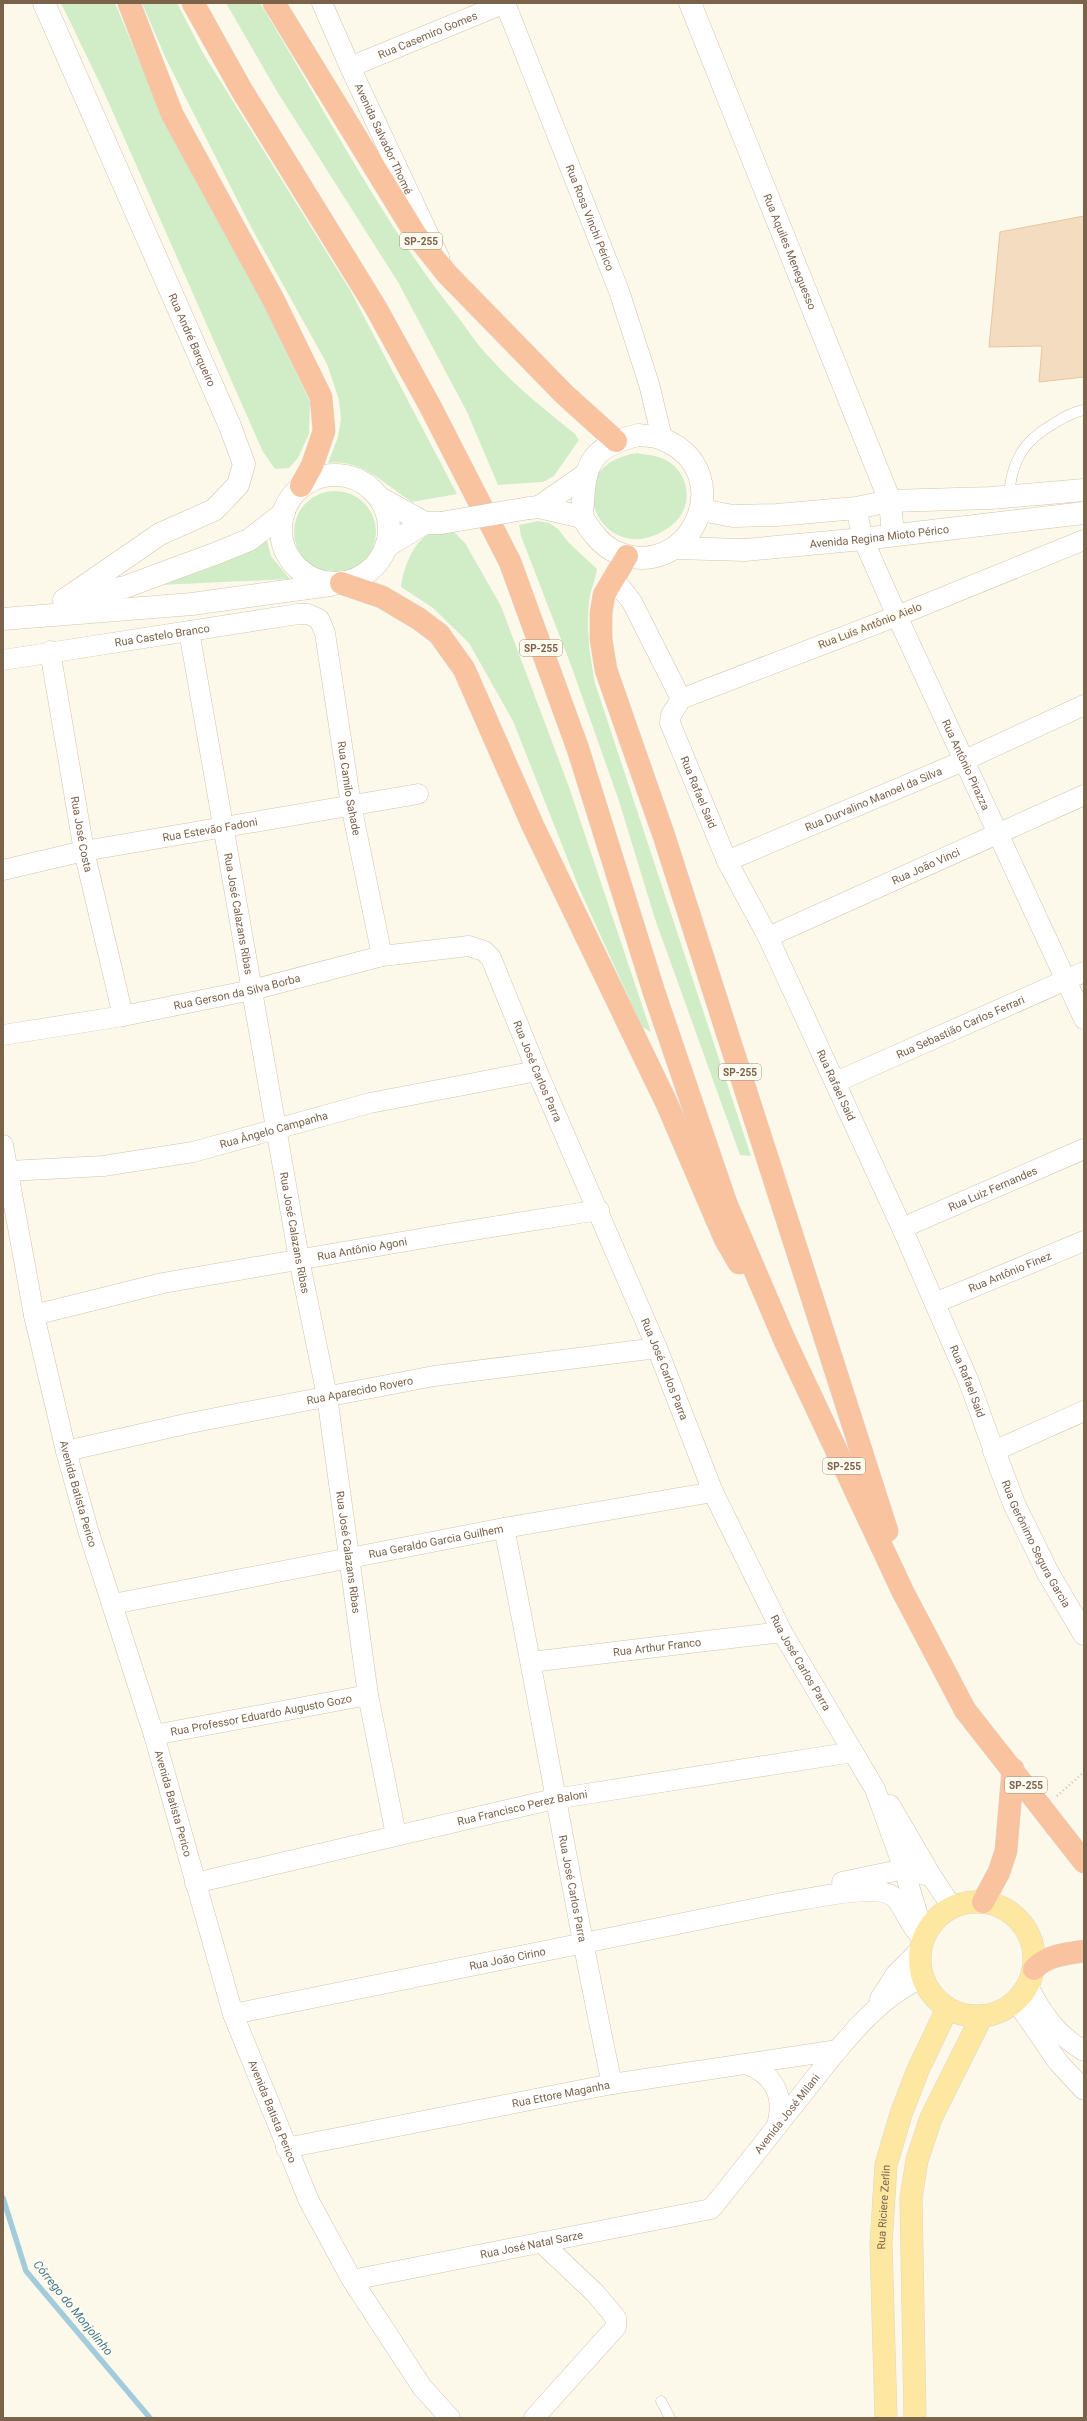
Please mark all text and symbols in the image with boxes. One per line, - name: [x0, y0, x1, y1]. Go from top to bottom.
- street label: Rua Casemiro Gomes: [376, 9, 480, 61]
- street label: Avenida Salvador Thomé: [352, 81, 415, 197]
- street label: Rua Rosa Vinchi Périco: [563, 163, 617, 273]
- street label: Rua Aquiles Meneguesso: [761, 192, 819, 312]
- road number: SP-255: [400, 233, 442, 249]
- street label: Rua André Barqueiro: [166, 291, 218, 389]
- street label: Avenida Regina Mioto Périco: [809, 522, 950, 550]
- street label: Rua Luís Antônio Aielo: [816, 600, 924, 652]
- street label: Rua Castelo Branco: [114, 621, 211, 649]
- road number: SP-255: [520, 640, 562, 656]
- street label: Rua Antônio Pirazza: [939, 717, 993, 812]
- street label: Rua Camilo Sahade: [335, 740, 364, 837]
- street label: Rua Rafael Said: [678, 754, 719, 830]
- street label: Rua Durvalino Manoel da Silva: [803, 764, 944, 834]
- street label: Rua José Costa: [68, 795, 95, 874]
- street label: Rua Estevão Fadoni: [161, 815, 259, 844]
- street label: Rua João Vinci: [890, 845, 962, 887]
- street label: Rua José Calazans Ribas: [221, 852, 256, 976]
- street label: Rua Gerson da Silva Borba: [173, 971, 302, 1012]
- street label: Rua Sebastião Carlos Ferrari: [894, 993, 1026, 1061]
- street label: Rua José Carlos Parra: [511, 1018, 565, 1124]
- street label: Rua Rafael Said: [814, 1048, 858, 1123]
- road number: SP-255: [719, 1064, 761, 1080]
- street label: Rua Ângelo Campanha: [218, 1108, 329, 1151]
- street label: Rua Luiz Fernandes: [946, 1163, 1040, 1214]
- street label: Rua José Calazans Ribas: [277, 1171, 312, 1295]
- street label: Rua Antônio Agoni: [316, 1235, 408, 1263]
- street label: Rua Antônio Finez: [966, 1249, 1054, 1295]
- street label: Rua José Carlos Parra: [638, 1316, 691, 1422]
- street label: Rua Rafael Said: [947, 1343, 988, 1419]
- street label: Rua Aparecido Rovero: [305, 1374, 414, 1407]
- street label: Avenida Batista Perico: [57, 1439, 100, 1549]
- road number: SP-255: [823, 1458, 865, 1474]
- street label: Rua Gerônimo Segura Garcia: [999, 1478, 1073, 1610]
- street label: Rua José Calazans Ribas: [334, 1490, 363, 1614]
- street label: Rua Geraldo Garcia Guilhem: [367, 1522, 505, 1561]
- street label: Rua José Carlos Parra: [768, 1613, 834, 1713]
- street label: Rua Arthur Franco: [612, 1635, 702, 1659]
- street label: Rua Professor Eduardo Augusto Gozo: [169, 1692, 353, 1738]
- street label: Avenida Batista Perico: [152, 1749, 195, 1858]
- road number: SP-255: [1005, 1777, 1047, 1793]
- street label: Rua Francisco Perez Baloni: [456, 1787, 588, 1828]
- street label: Rua José Carlos Parra: [556, 1834, 589, 1943]
- street label: Rua João Cirino: [468, 1944, 547, 1973]
- street label: Avenida Batista Perico: [246, 2058, 299, 2165]
- street label: Avenida José Milani: [751, 2071, 822, 2156]
- street label: Rua Ettore Maganha: [511, 2078, 611, 2110]
- street label: Rua Riciere Zerlin: [874, 2164, 893, 2250]
- street label: Rua José Natal Sarze: [479, 2228, 584, 2261]
- water label: Córrego do Monjolinho: [30, 2258, 116, 2359]

